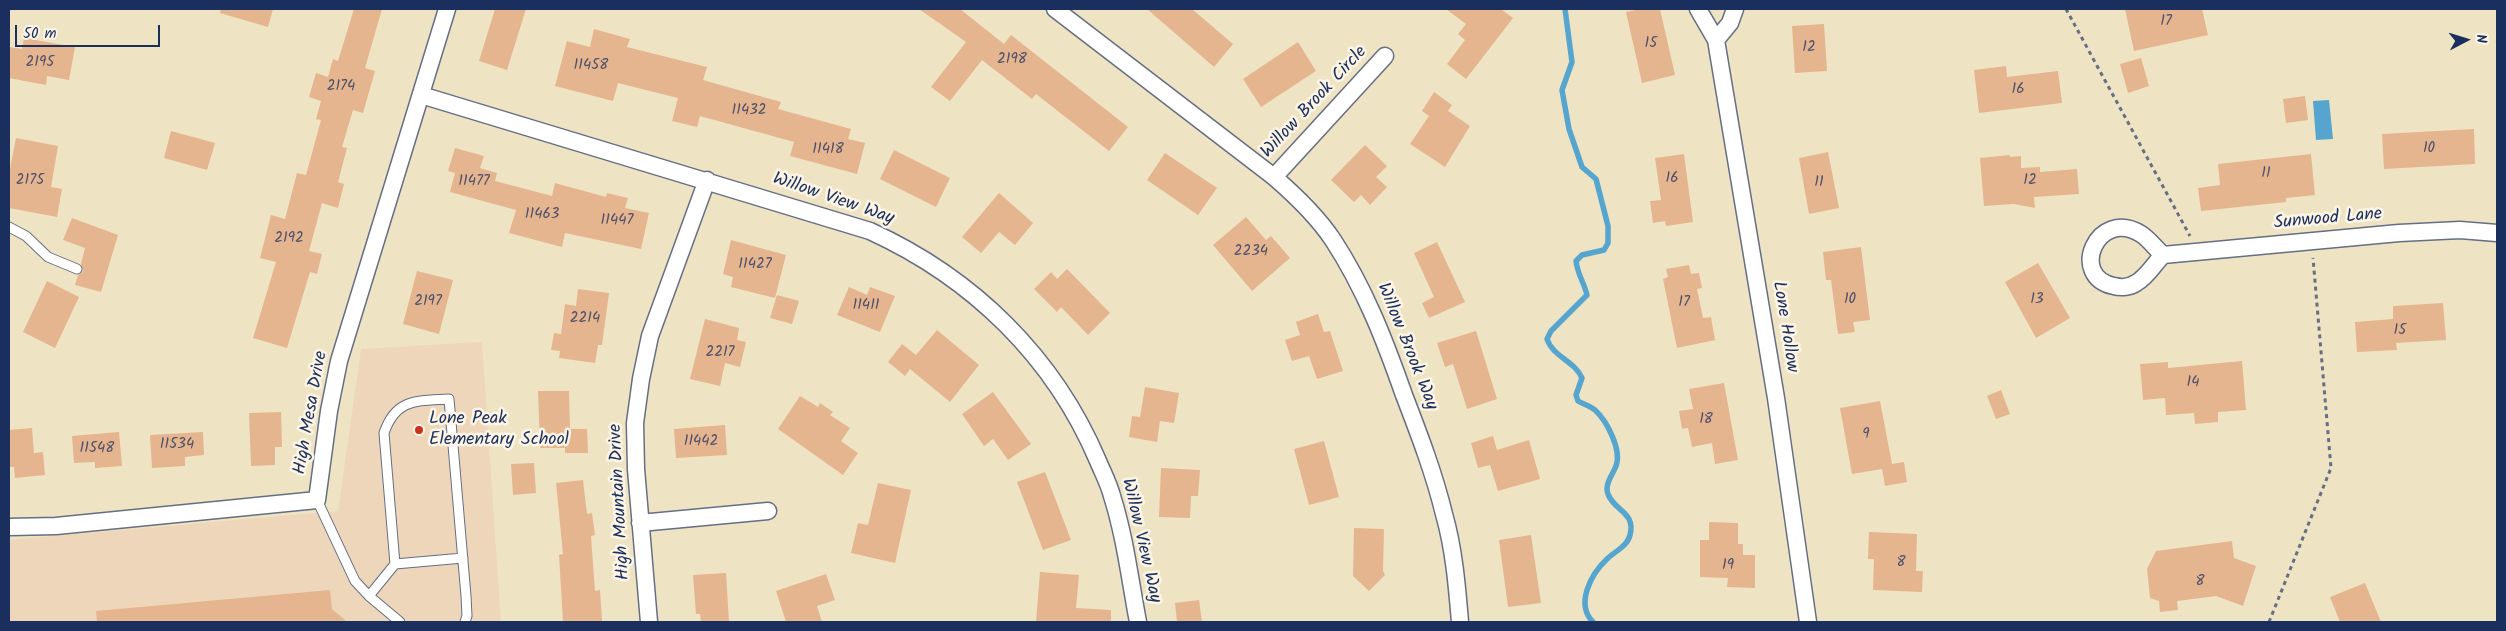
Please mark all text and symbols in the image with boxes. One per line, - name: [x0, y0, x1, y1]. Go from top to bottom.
- house number: 17: [2160, 13, 2172, 31]
- scale bar: [18, 15, 162, 47]
- north arrow: [2441, 15, 2491, 65]
- text: 50 m: [23, 22, 57, 46]
- text: N: [2470, 33, 2492, 44]
- house number: 15: [1645, 35, 1657, 53]
- house number: 12: [1802, 39, 1816, 57]
- street label: Willow Brook Circle: [1257, 42, 1373, 164]
- house number: 2198: [997, 51, 1027, 69]
- house number: 2195: [26, 54, 54, 72]
- house number: 11458: [574, 57, 608, 75]
- house number: 2174: [327, 78, 355, 96]
- house number: 16: [2011, 81, 2025, 99]
- house number: 11432: [732, 102, 766, 120]
- house number: 10: [2423, 140, 2435, 158]
- house number: 11418: [812, 141, 844, 159]
- house number: 11: [2261, 165, 2271, 183]
- street label: Willow View Way: [769, 169, 897, 231]
- house number: 16: [1665, 170, 1679, 188]
- house number: 2175: [16, 172, 44, 190]
- house number: 12: [2023, 172, 2037, 190]
- house number: 11477: [458, 173, 490, 191]
- house number: 11: [1814, 174, 1824, 192]
- street label: Sunwood Lane: [2273, 205, 2383, 235]
- house number: 11463: [525, 206, 559, 224]
- house number: 11447: [601, 212, 633, 230]
- house number: 2192: [274, 230, 304, 248]
- house number: 2234: [1234, 243, 1268, 261]
- house number: 11427: [738, 256, 772, 274]
- street label: Willow Brook Way: [1371, 280, 1441, 414]
- street label: Lone Hollow: [1766, 280, 1802, 374]
- house number: 10: [1844, 291, 1856, 309]
- house number: 13: [2030, 291, 2044, 309]
- house number: 2197: [414, 293, 442, 311]
- house number: 17: [1678, 294, 1690, 312]
- house number: 11411: [852, 297, 880, 315]
- house number: 2214: [570, 310, 600, 328]
- house number: 15: [2394, 322, 2406, 340]
- house number: 2217: [705, 344, 735, 362]
- street label: High Mesa Drive: [291, 350, 333, 476]
- house number: 14: [2187, 374, 2199, 392]
- place label: Lone Peak Elementary School: [429, 409, 569, 452]
- house number: 18: [1699, 411, 1713, 429]
- street label: High Mountain Drive: [606, 423, 636, 581]
- marker: Lone Peak Elementary School: [413, 424, 425, 436]
- house number: 9: [1862, 426, 1870, 444]
- house number: 11442: [684, 433, 718, 451]
- house number: 11534: [160, 436, 194, 454]
- house number: 11548: [80, 440, 114, 458]
- street label: Willow View Way: [1115, 477, 1165, 605]
- house number: 8: [1896, 554, 1906, 572]
- house number: 19: [1722, 557, 1734, 575]
- house number: 8: [2195, 573, 2205, 591]

